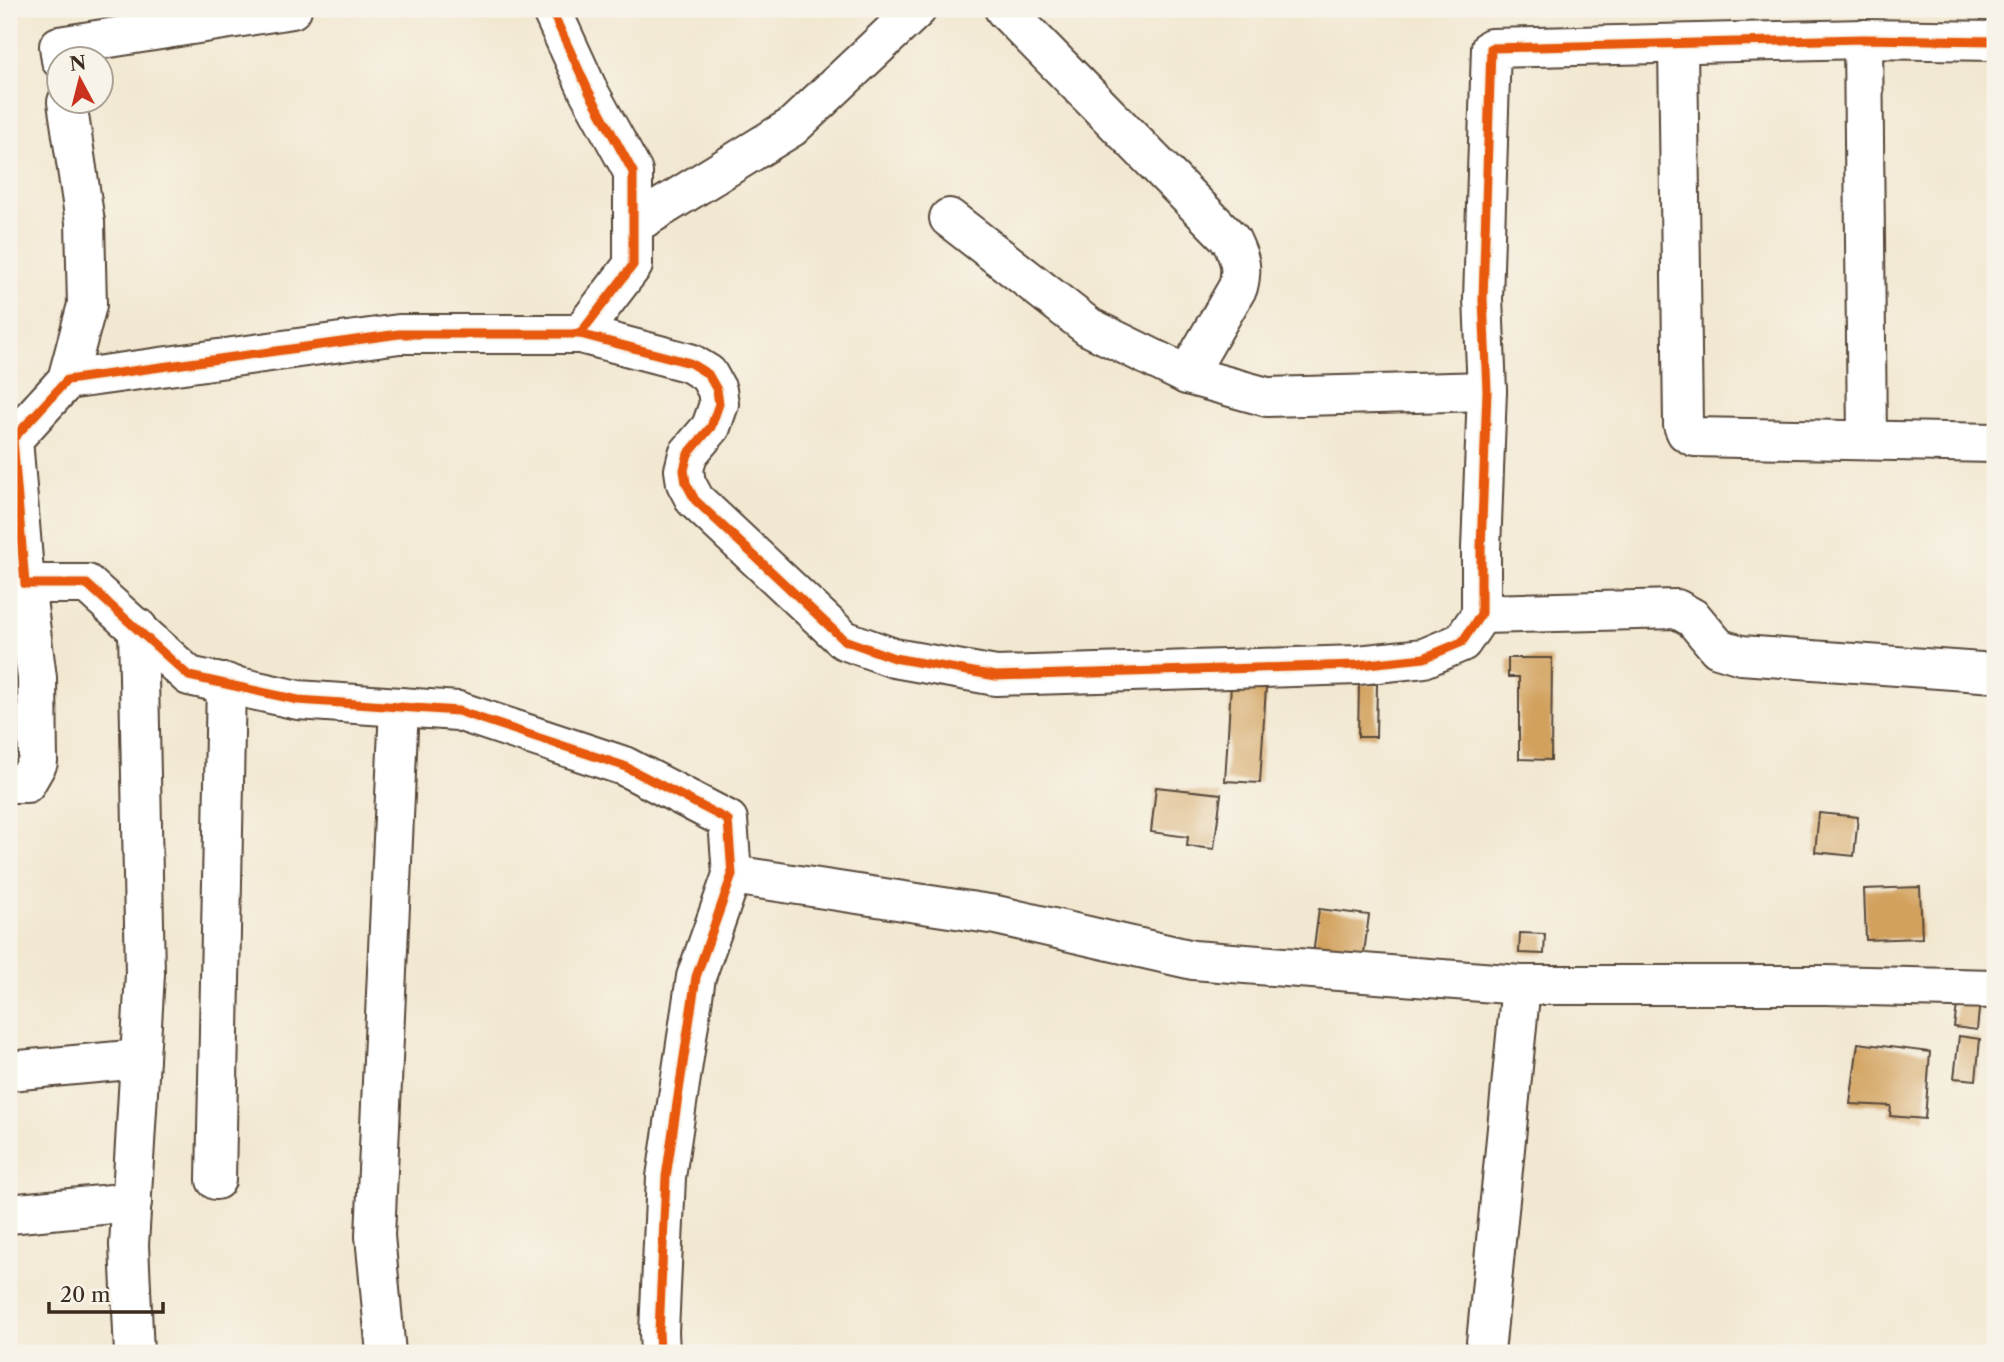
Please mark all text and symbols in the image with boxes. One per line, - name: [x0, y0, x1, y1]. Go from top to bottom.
- north arrow: [46, 46, 116, 116]
- text: N: [68, 51, 88, 76]
- scale bar: [49, 1271, 163, 1315]
- text: 20 m: [60, 1282, 111, 1307]

